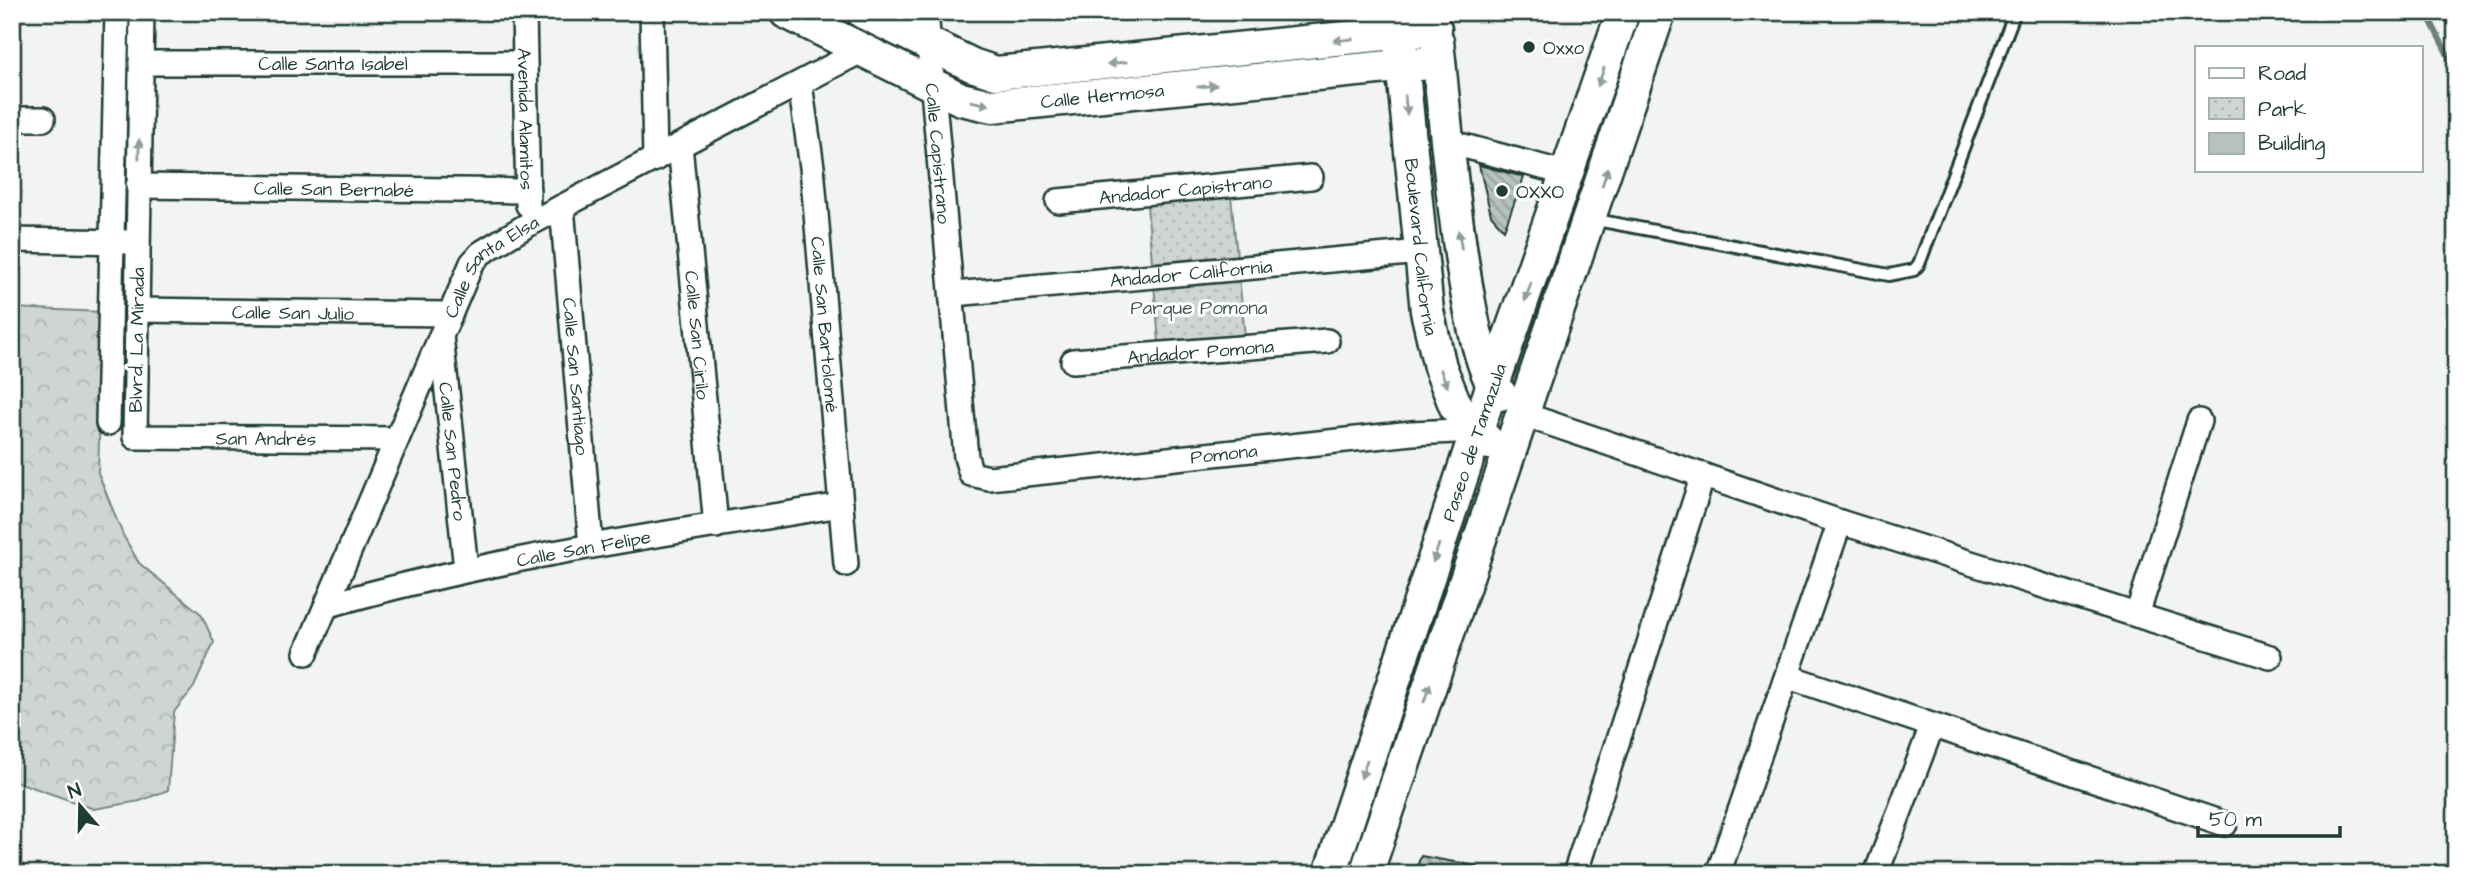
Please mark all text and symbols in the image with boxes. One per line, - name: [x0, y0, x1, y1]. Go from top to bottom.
- one-way arrow: [1332, 35, 1354, 46]
- place label: Oxxo: [1543, 35, 1585, 62]
- marker: Oxxo: [1521, 39, 1537, 55]
- legend: [2195, 46, 2422, 172]
- street label: Avenida Alamitos: [510, 48, 540, 190]
- street label: Calle Santa Isabel: [258, 51, 408, 78]
- one-way arrow: [1106, 57, 1128, 68]
- text: Road: [2258, 59, 2306, 88]
- one-way arrow: [1595, 66, 1606, 87]
- street label: Calle Hermosa: [1039, 77, 1166, 116]
- one-way arrow: [1196, 81, 1218, 92]
- street label: Calle Capistrano: [917, 82, 957, 225]
- one-way arrow: [1401, 94, 1412, 116]
- text: Park: [2258, 95, 2307, 124]
- one-way arrow: [969, 98, 991, 109]
- text: Building: [2258, 129, 2326, 160]
- one-way arrow: [134, 138, 145, 160]
- street label: Boulevard California: [1397, 157, 1444, 339]
- one-way arrow: [1600, 166, 1611, 187]
- street label: Andador Capistrano: [1098, 169, 1274, 212]
- street label: Calle San Bernabé: [254, 175, 414, 205]
- place label: OXXO: [1516, 179, 1565, 206]
- marker: OXXO: [1494, 183, 1510, 199]
- street label: Calle Santa Elsa: [438, 209, 544, 322]
- one-way arrow: [1454, 229, 1465, 251]
- street label: Calle San Bartolomé: [803, 235, 845, 414]
- street label: Andador California: [1109, 253, 1274, 295]
- street label: Blvrd. La Mirada: [123, 267, 152, 413]
- street label: Calle San Cirilo: [677, 270, 716, 401]
- one-way arrow: [1522, 282, 1533, 303]
- park label: Parque Pomona: [1130, 295, 1268, 322]
- street label: Calle San Santiago: [555, 297, 595, 457]
- street label: Calle San Julio: [232, 299, 355, 328]
- street label: Andador Pomona: [1126, 333, 1275, 372]
- street label: Paseo de Tamazula: [1436, 360, 1514, 525]
- one-way arrow: [1439, 367, 1450, 388]
- street label: Calle San Pedro: [431, 381, 473, 523]
- street label: San Andrés: [215, 426, 316, 453]
- street label: Pomona: [1189, 437, 1259, 472]
- street label: Calle San Felipe: [514, 524, 653, 575]
- one-way arrow: [1430, 543, 1441, 564]
- one-way arrow: [1422, 682, 1433, 703]
- one-way arrow: [1359, 759, 1369, 780]
- north arrow: [46, 770, 116, 840]
- text: N: [64, 777, 85, 806]
- scale bar: [2198, 795, 2340, 839]
- text: 50 m: [2209, 805, 2263, 834]

